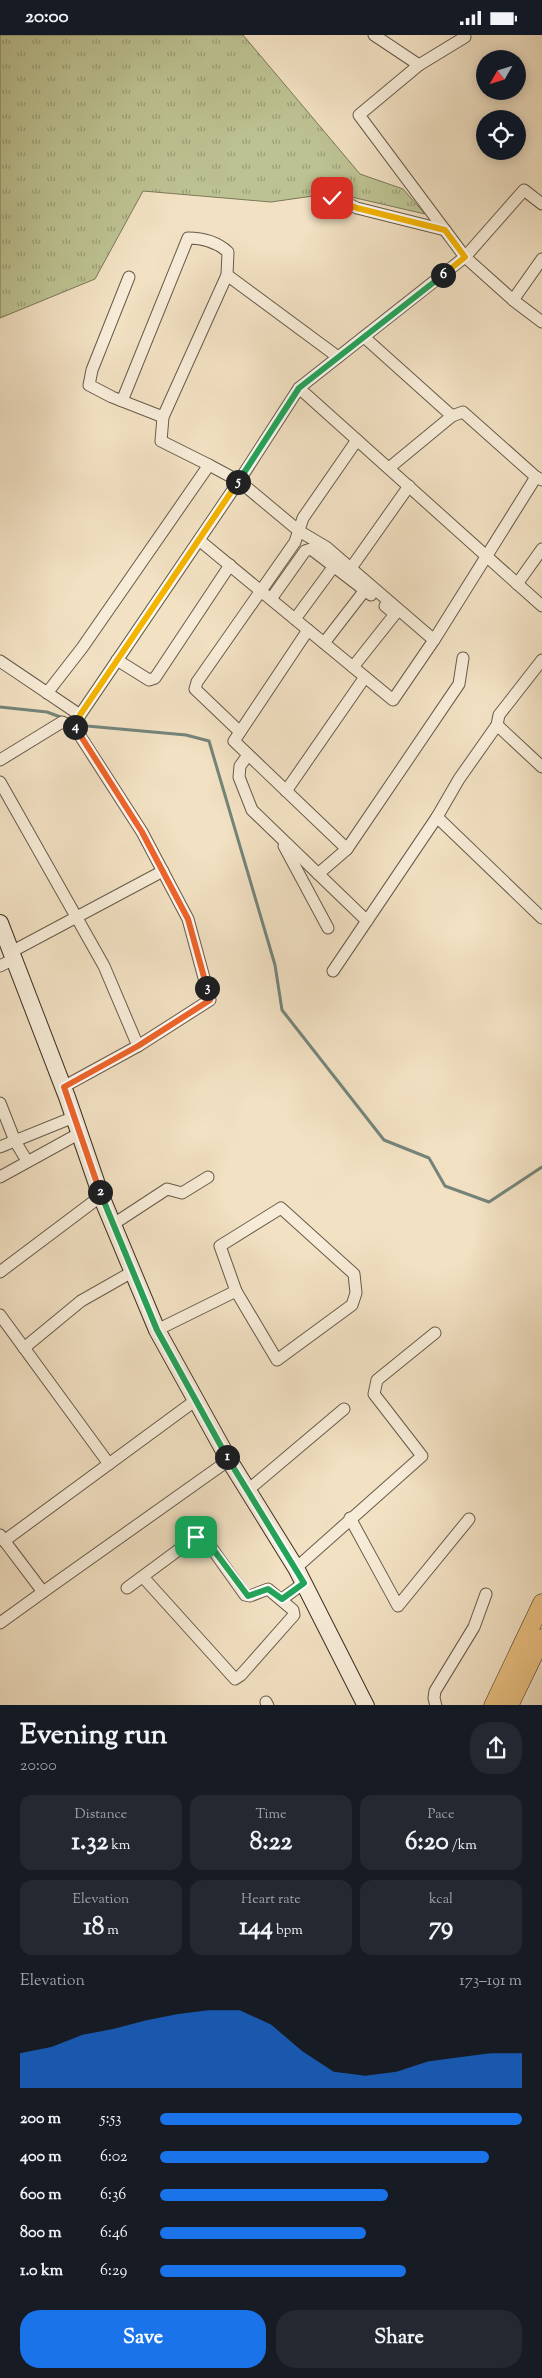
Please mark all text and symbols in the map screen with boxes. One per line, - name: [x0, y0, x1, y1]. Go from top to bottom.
- text: 20:00: [25, 4, 69, 31]
- north arrow: [476, 50, 526, 100]
- map controls: [476, 50, 526, 160]
- button: locate: [476, 110, 526, 160]
- pin: [311, 177, 353, 219]
- icon: check: [318, 184, 346, 212]
- pin: 6: [430, 263, 456, 287]
- text: 6: [440, 265, 447, 285]
- pin: 5: [226, 469, 250, 495]
- text: 5: [236, 472, 241, 492]
- pin: 4: [62, 715, 88, 739]
- text: 4: [72, 717, 79, 737]
- pin: 3: [194, 975, 220, 1001]
- text: 3: [205, 978, 210, 998]
- pin: 2: [88, 1179, 112, 1205]
- text: 2: [97, 1182, 104, 1202]
- pin: 1: [214, 1445, 240, 1469]
- text: 1: [225, 1447, 230, 1467]
- pin: [175, 1516, 217, 1558]
- icon: arrive: [182, 1523, 210, 1551]
- text: Evening run: [20, 1716, 167, 1756]
- button: share: [470, 1722, 522, 1774]
- text: 20:00: [20, 1755, 57, 1778]
- text: Distance: [75, 1805, 127, 1825]
- text: Time: [255, 1805, 287, 1825]
- text: Pace: [428, 1805, 454, 1825]
- text: 1.32: [72, 1825, 108, 1861]
- text: 8:22: [250, 1825, 292, 1861]
- text: 6:20: [405, 1825, 449, 1861]
- text: km: [108, 1836, 130, 1856]
- text: /km: [449, 1836, 477, 1856]
- text: Elevation: [73, 1890, 129, 1910]
- text: Heart rate: [241, 1890, 301, 1910]
- text: kcal: [429, 1890, 453, 1910]
- text: 18: [83, 1910, 104, 1946]
- text: 144: [239, 1910, 273, 1946]
- text: 79: [429, 1910, 453, 1946]
- text: m: [104, 1921, 119, 1941]
- text: bpm: [273, 1921, 303, 1941]
- text: Elevation: [20, 1970, 85, 1993]
- text: 173–191 m: [459, 1970, 522, 1993]
- text: 200 m: [20, 2108, 61, 2131]
- text: 5:53: [100, 2108, 122, 2131]
- text: 400 m: [20, 2146, 62, 2169]
- text: 6:02: [100, 2146, 128, 2169]
- text: 600 m: [20, 2184, 62, 2207]
- text: 6:36: [100, 2184, 126, 2207]
- text: 800 m: [20, 2222, 62, 2245]
- text: 6:46: [100, 2222, 128, 2245]
- text: 1.0 km: [20, 2260, 63, 2283]
- text: 6:29: [100, 2260, 127, 2283]
- button: Save: [20, 2310, 266, 2368]
- button: Share: [276, 2310, 522, 2368]

